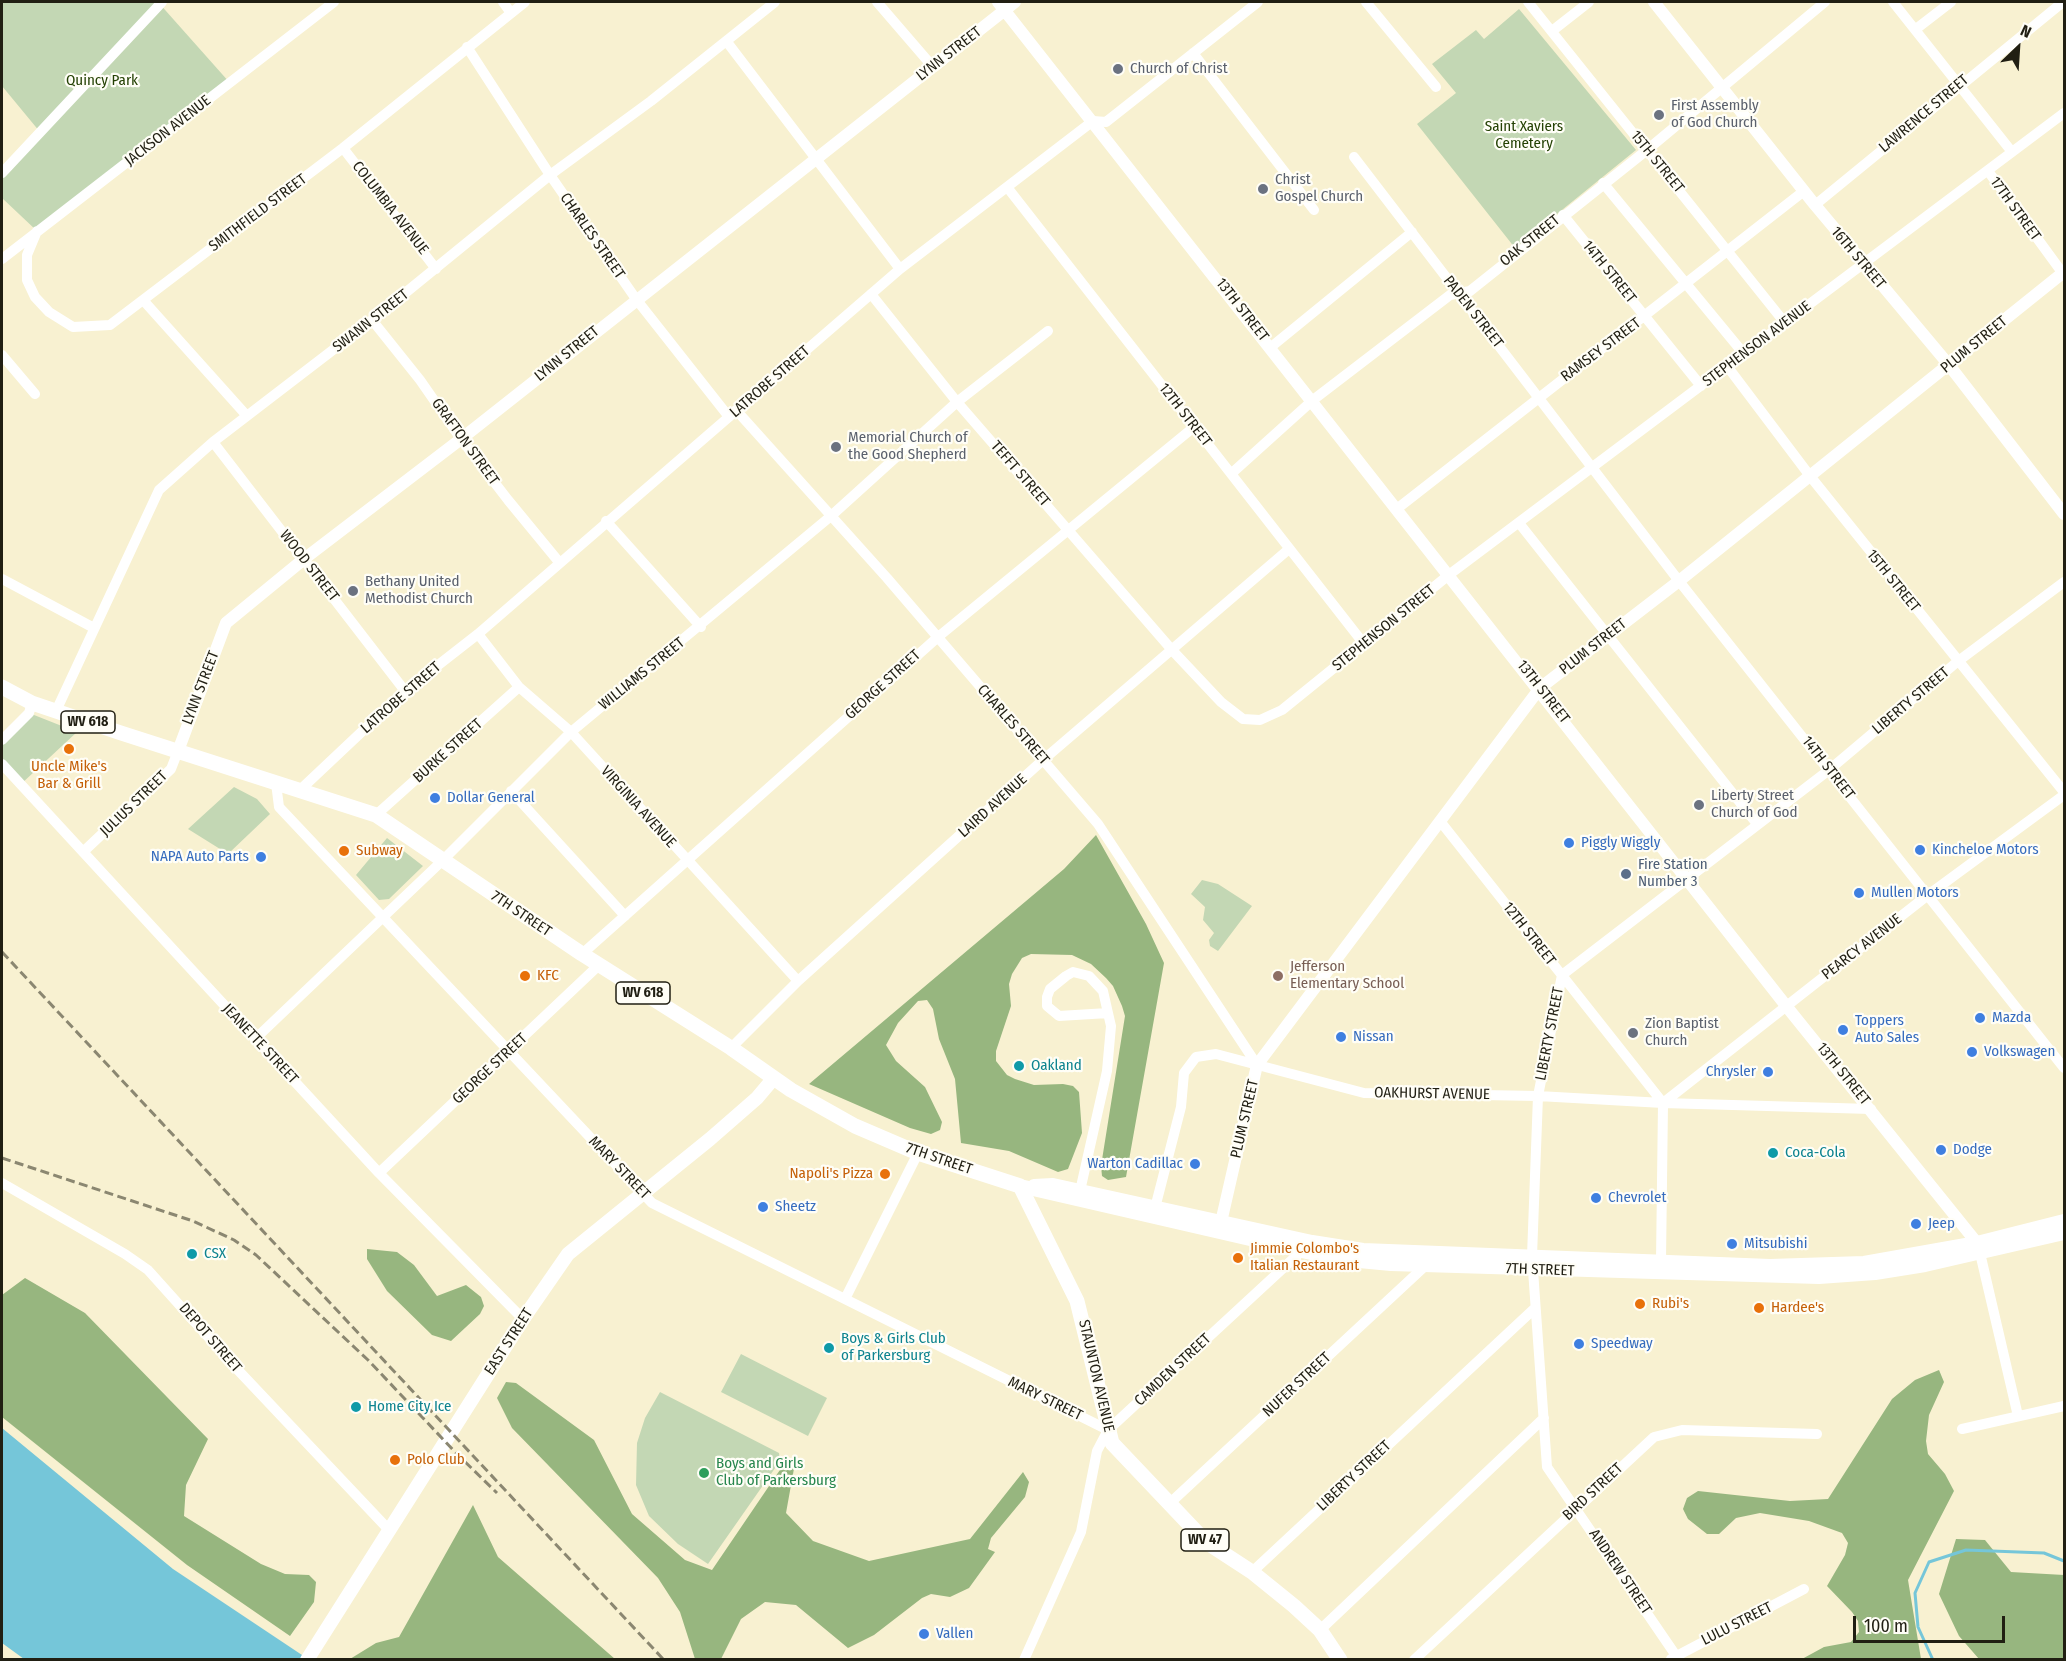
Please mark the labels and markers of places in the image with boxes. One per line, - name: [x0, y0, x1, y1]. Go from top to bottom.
- place label: Church of Christ: [1130, 60, 1228, 78]
- marker: Church of Christ: [1111, 62, 1125, 76]
- place label: First Assembly of God Church: [1671, 97, 1759, 132]
- marker: First Assembly of God Church: [1652, 108, 1666, 122]
- place label: Christ Gospel Church: [1275, 171, 1363, 206]
- marker: Christ Gospel Church: [1256, 182, 1270, 196]
- place label: Memorial Church of the Good Shepherd: [848, 429, 968, 464]
- marker: Memorial Church of the Good Shepherd: [829, 440, 843, 454]
- place label: Bethany United Methodist Church: [365, 573, 473, 608]
- marker: Bethany United Methodist Church: [346, 584, 360, 598]
- marker: Uncle Mike's Bar & Grill: [62, 742, 76, 756]
- place label: Uncle Mike's Bar & Grill: [31, 758, 107, 793]
- place label: Liberty Street Church of God: [1711, 787, 1797, 822]
- place label: Dollar General: [447, 789, 535, 807]
- marker: Dollar General: [428, 791, 442, 805]
- marker: Liberty Street Church of God: [1692, 798, 1706, 812]
- place label: Piggly Wiggly: [1581, 834, 1660, 852]
- marker: Piggly Wiggly: [1562, 836, 1576, 850]
- place label: Kincheloe Motors: [1932, 841, 2039, 859]
- place label: Subway: [356, 842, 403, 860]
- marker: Kincheloe Motors: [1913, 843, 1927, 857]
- marker: Subway: [337, 844, 351, 858]
- place label: NAPA Auto Parts: [151, 848, 249, 866]
- marker: NAPA Auto Parts: [254, 850, 268, 864]
- place label: Fire Station Number 3: [1638, 856, 1708, 891]
- marker: Fire Station Number 3: [1619, 867, 1633, 881]
- place label: Mullen Motors: [1871, 884, 1959, 902]
- marker: Mullen Motors: [1852, 886, 1866, 900]
- place label: Jefferson Elementary School: [1290, 958, 1404, 993]
- place label: KFC: [537, 967, 559, 985]
- marker: KFC: [518, 969, 532, 983]
- marker: Jefferson Elementary School: [1271, 969, 1285, 983]
- place label: Mazda: [1992, 1009, 2031, 1027]
- marker: Mazda: [1973, 1011, 1987, 1025]
- place label: Toppers Auto Sales: [1855, 1012, 1919, 1047]
- place label: Zion Baptist Church: [1645, 1015, 1719, 1050]
- marker: Toppers Auto Sales: [1836, 1023, 1850, 1037]
- marker: Zion Baptist Church: [1626, 1026, 1640, 1040]
- place label: Nissan: [1353, 1028, 1394, 1046]
- marker: Nissan: [1334, 1030, 1348, 1044]
- place label: Volkswagen: [1984, 1043, 2055, 1061]
- marker: Volkswagen: [1965, 1045, 1979, 1059]
- place label: Oakland: [1031, 1057, 1082, 1075]
- marker: Oakland: [1012, 1059, 1026, 1073]
- place label: Chrysler: [1706, 1063, 1756, 1081]
- marker: Chrysler: [1761, 1065, 1775, 1079]
- place label: Dodge: [1953, 1141, 1992, 1159]
- marker: Dodge: [1934, 1143, 1948, 1157]
- place label: Coca-Cola: [1785, 1144, 1846, 1162]
- marker: Coca-Cola: [1766, 1146, 1780, 1160]
- place label: Warton Cadillac: [1087, 1155, 1183, 1173]
- marker: Warton Cadillac: [1188, 1157, 1202, 1171]
- place label: Napoli's Pizza: [789, 1165, 873, 1183]
- marker: Napoli's Pizza: [878, 1167, 892, 1181]
- place label: Chevrolet: [1608, 1189, 1666, 1207]
- marker: Chevrolet: [1589, 1191, 1603, 1205]
- place label: Sheetz: [775, 1198, 816, 1216]
- marker: Sheetz: [756, 1200, 770, 1214]
- place label: Jeep: [1928, 1215, 1955, 1233]
- marker: Jeep: [1909, 1217, 1923, 1231]
- place label: Mitsubishi: [1744, 1235, 1807, 1253]
- marker: Mitsubishi: [1725, 1237, 1739, 1251]
- place label: Jimmie Colombo's Italian Restaurant: [1250, 1240, 1359, 1275]
- place label: CSX: [204, 1245, 226, 1263]
- marker: CSX: [185, 1247, 199, 1261]
- marker: Jimmie Colombo's Italian Restaurant: [1231, 1251, 1245, 1265]
- place label: Rubi's: [1652, 1295, 1689, 1313]
- marker: Rubi's: [1633, 1297, 1647, 1311]
- place label: Hardee's: [1771, 1299, 1824, 1317]
- marker: Hardee's: [1752, 1301, 1766, 1315]
- place label: Boys & Girls Club of Parkersburg: [841, 1330, 946, 1365]
- place label: Speedway: [1591, 1335, 1653, 1353]
- marker: Speedway: [1572, 1337, 1586, 1351]
- marker: Boys & Girls Club of Parkersburg: [822, 1341, 836, 1355]
- place label: Home City Ice: [368, 1398, 451, 1416]
- marker: Home City Ice: [349, 1400, 363, 1414]
- place label: Polo Club: [407, 1451, 465, 1469]
- marker: Polo Club: [388, 1453, 402, 1467]
- place label: Boys and Girls Club of Parkersburg: [716, 1455, 836, 1490]
- marker: Boys and Girls Club of Parkersburg: [697, 1466, 711, 1480]
- place label: Vallen: [936, 1625, 973, 1643]
- marker: Vallen: [917, 1627, 931, 1641]

